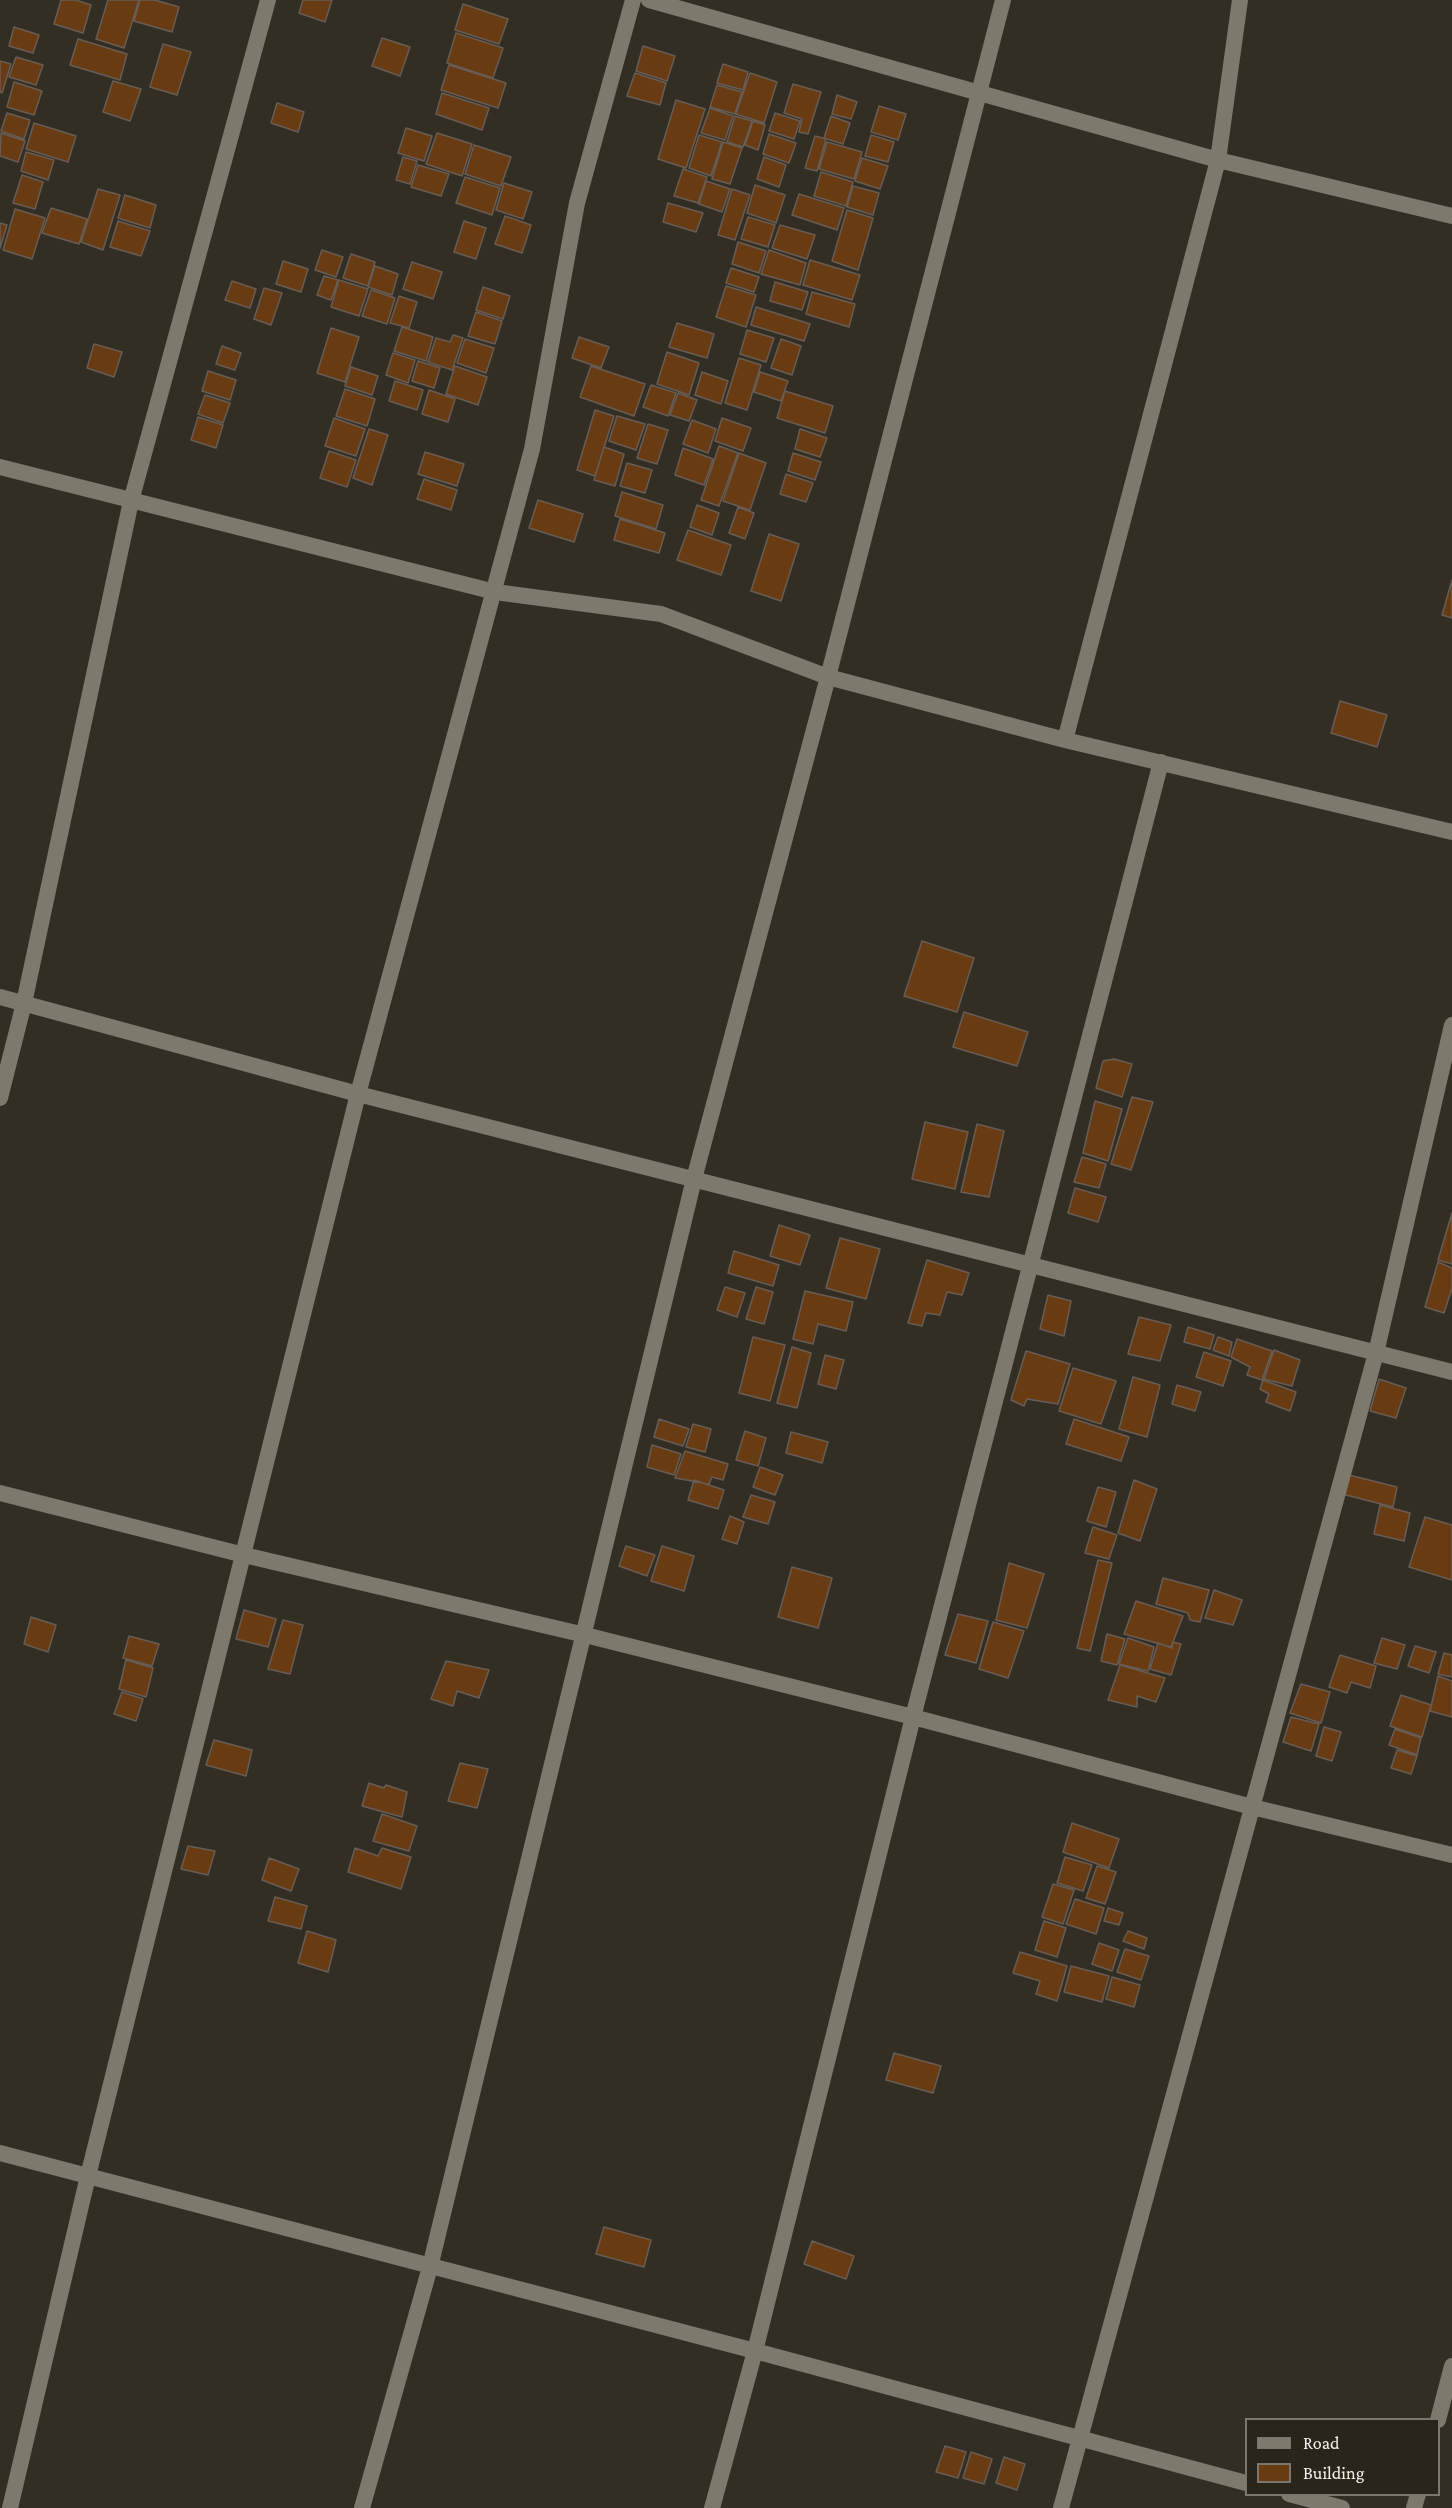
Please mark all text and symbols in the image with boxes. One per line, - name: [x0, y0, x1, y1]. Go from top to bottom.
- legend: [1245, 2418, 1440, 2496]
- text: Road: [1303, 2433, 1340, 2453]
- text: Building: [1303, 2463, 1364, 2483]

